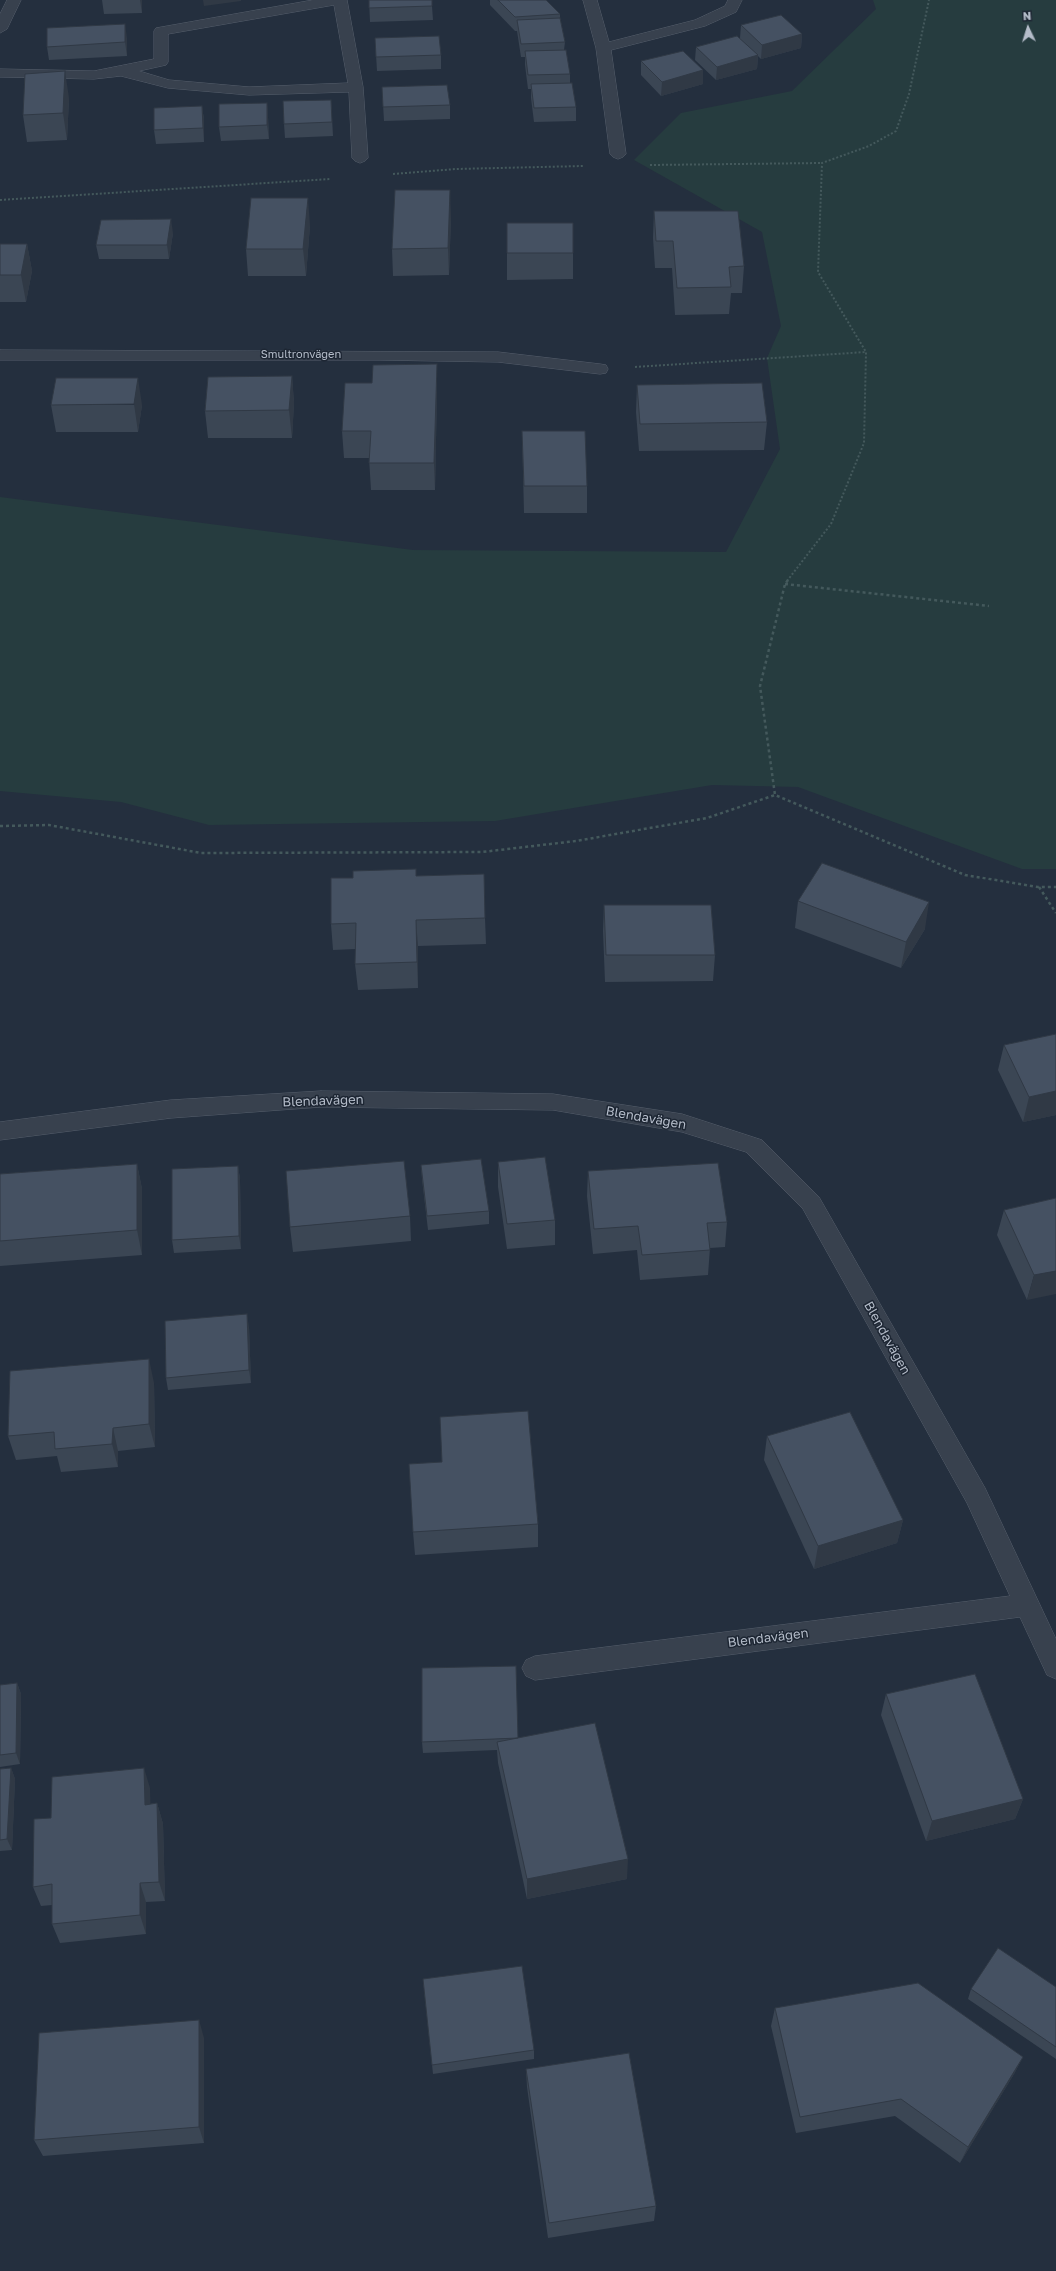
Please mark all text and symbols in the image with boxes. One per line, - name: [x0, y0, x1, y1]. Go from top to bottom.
- north arrow: [1008, 8, 1048, 48]
- text: N: [1022, 9, 1032, 22]
- street label: Smultronvägen: [261, 348, 341, 362]
- street label: Blendavägen: [282, 1092, 364, 1110]
- street label: Blendavägen: [605, 1103, 687, 1133]
- street label: Blendavägen: [860, 1299, 914, 1377]
- street label: Blendavägen: [727, 1625, 809, 1651]

